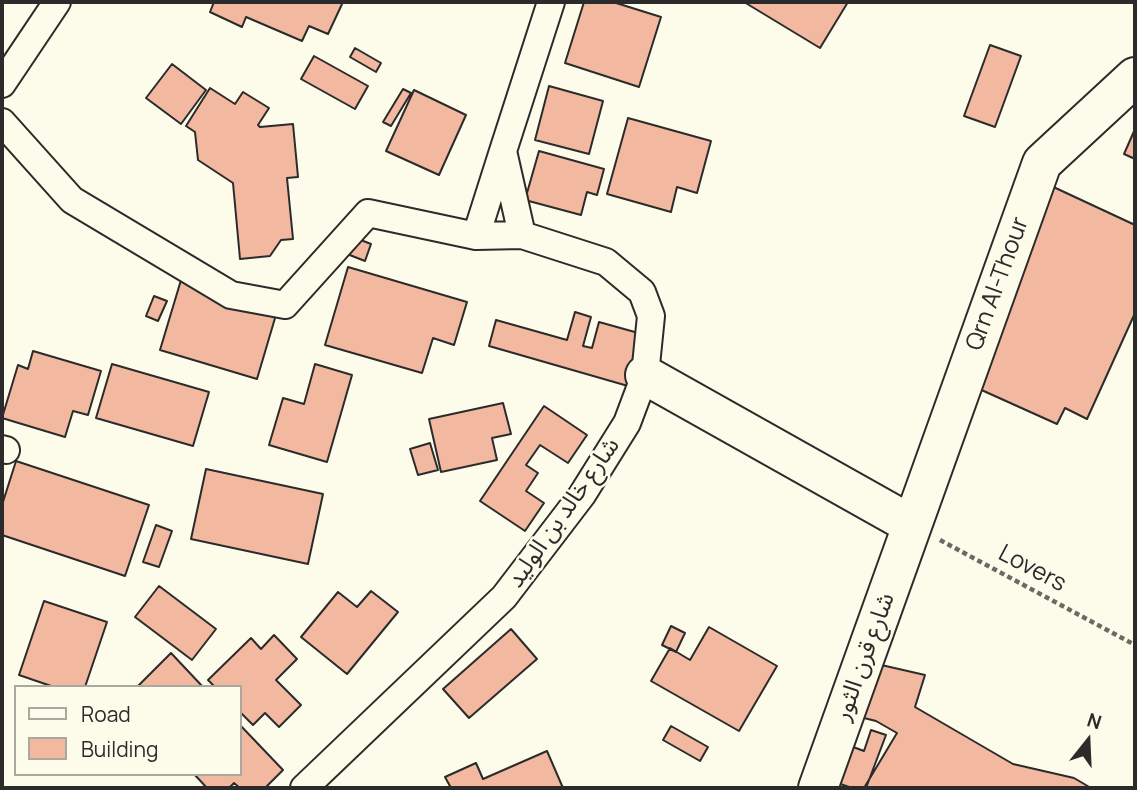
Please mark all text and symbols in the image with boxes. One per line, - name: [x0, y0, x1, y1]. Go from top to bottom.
- street label: Qrn Al-Thour: [961, 213, 1035, 355]
- street label: شارع خالد بن الوليد: [502, 432, 626, 594]
- street label: Lovers: [993, 539, 1071, 599]
- street label: شارع قرن الثور: [829, 589, 901, 725]
- legend: [14, 685, 242, 776]
- text: Road: [81, 700, 131, 728]
- north arrow: [1053, 706, 1123, 776]
- text: N: [1084, 707, 1105, 736]
- text: Building: [81, 735, 158, 763]

